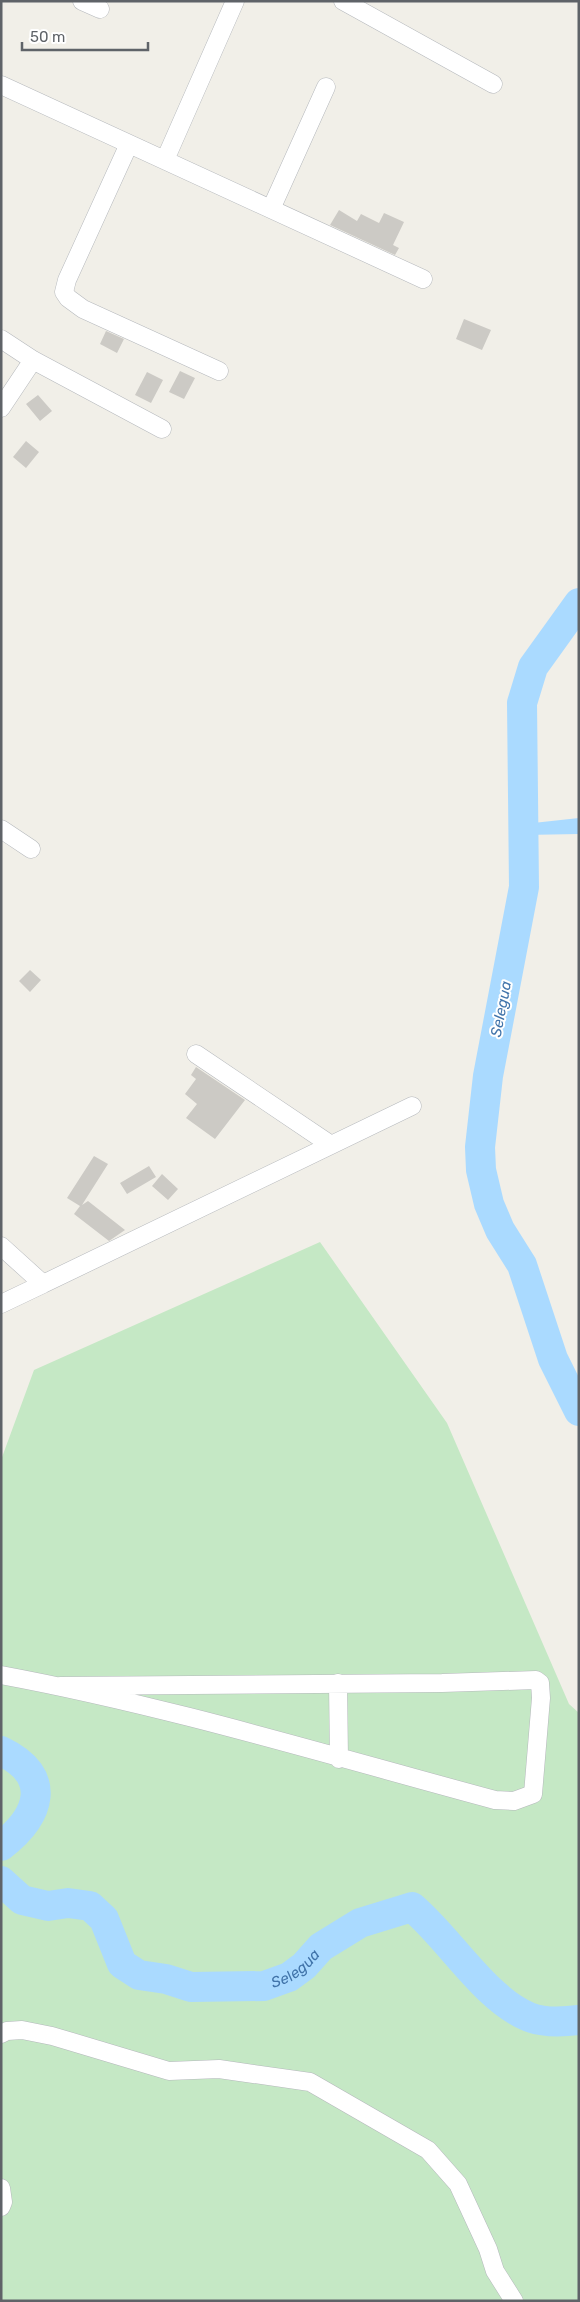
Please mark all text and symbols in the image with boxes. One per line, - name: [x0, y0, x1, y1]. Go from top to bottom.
- scale bar: [22, 20, 149, 52]
- text: 50 m: [30, 28, 65, 46]
- water label: Selegua: [487, 979, 515, 1038]
- water label: Selegua: [268, 1945, 324, 1992]

